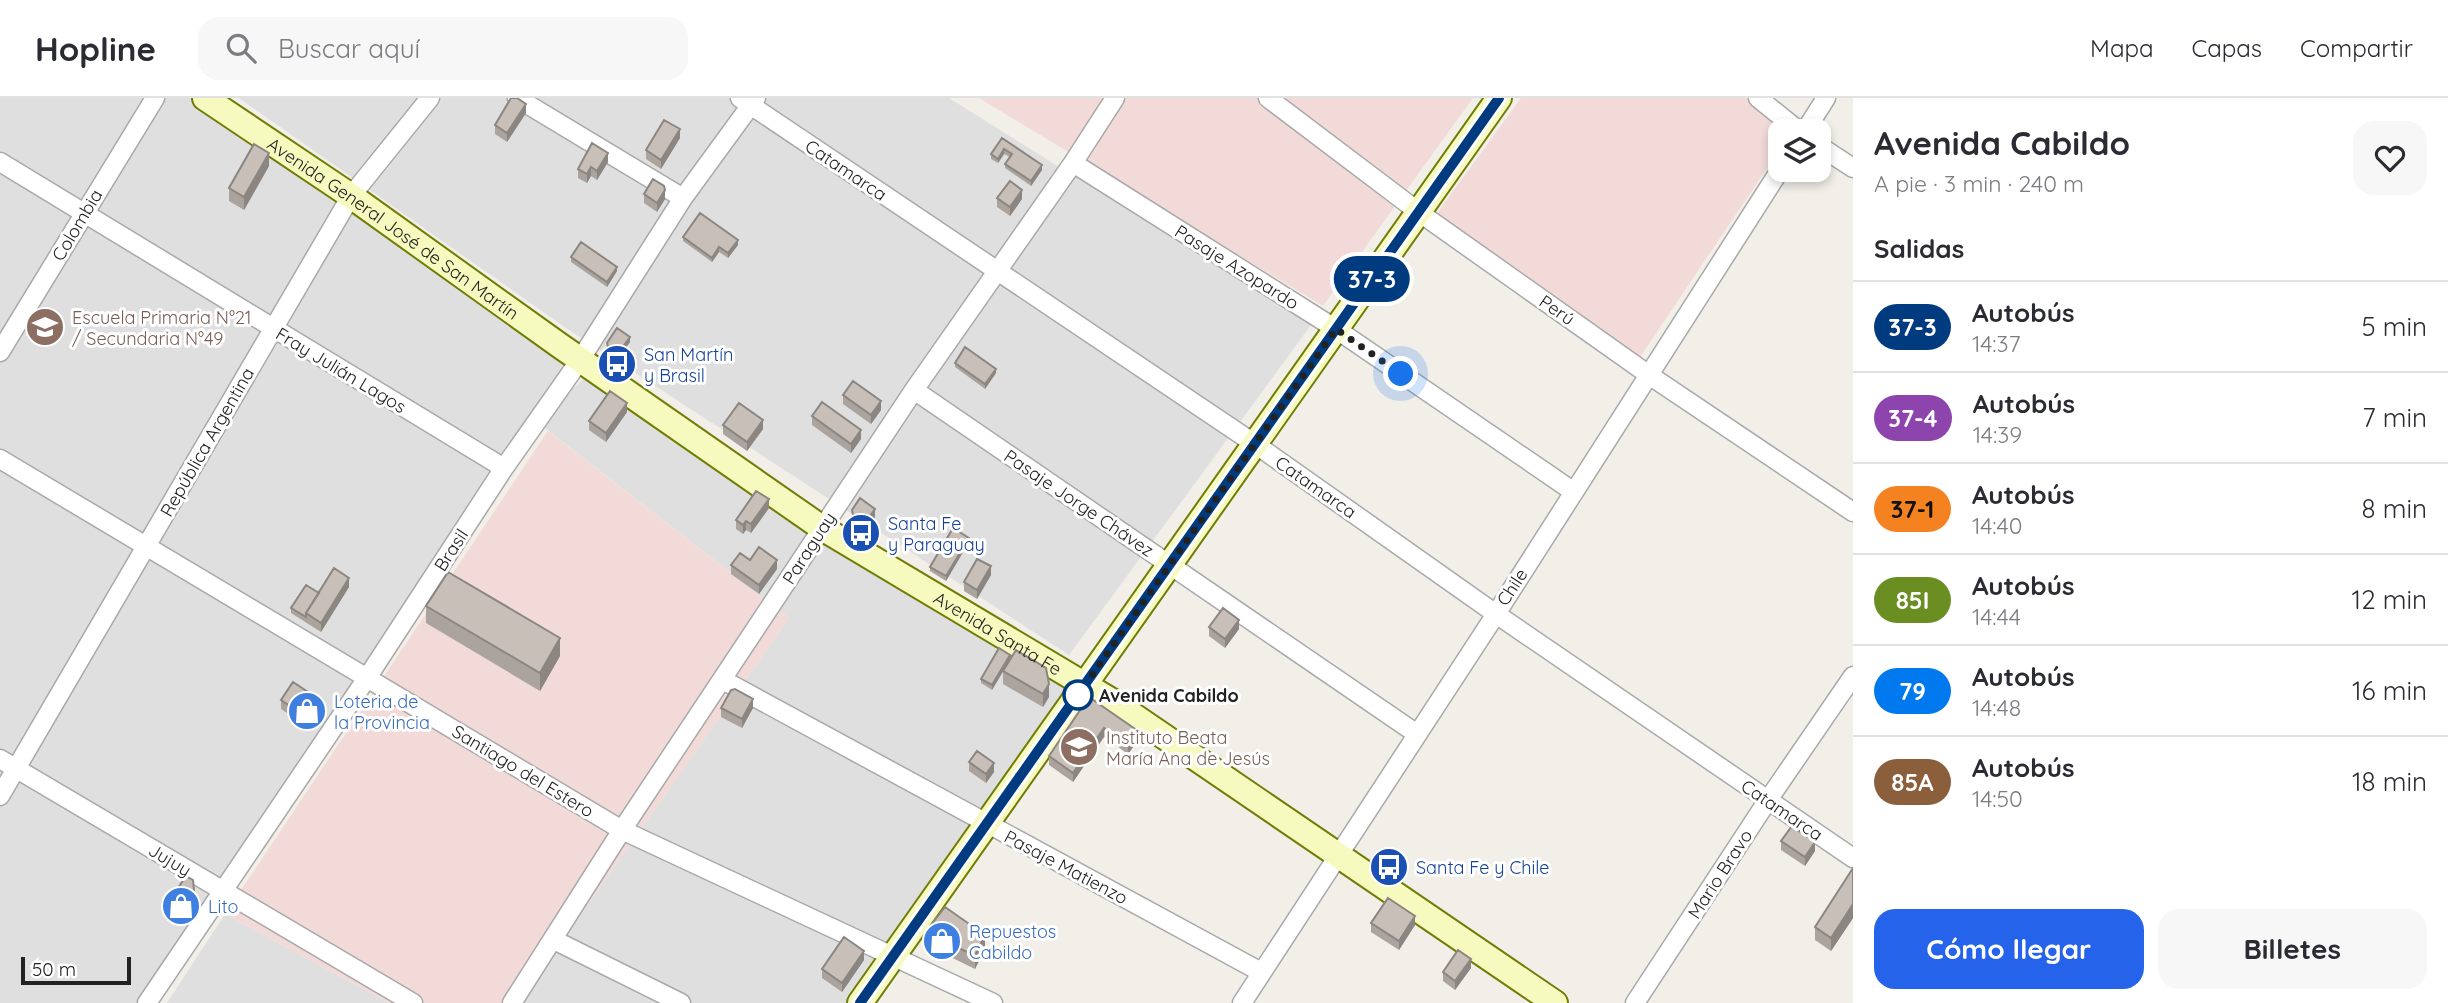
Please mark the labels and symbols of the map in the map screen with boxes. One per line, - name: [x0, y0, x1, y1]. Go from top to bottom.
- street label: Avenida General José de San Martín: [263, 132, 524, 324]
- street label: Catamarca: [801, 134, 891, 206]
- street label: Colombia: [47, 185, 107, 265]
- street label: Pasaje Azopardo: [1171, 220, 1303, 314]
- line badge: 37-3: [1323, 256, 1421, 302]
- street label: Perú: [1535, 290, 1579, 330]
- school or university icon: Escuela Primaria N°21 / Secundaria N°49: [24, 306, 66, 348]
- place label: Escuela Primaria N°21 / Secundaria N°49: [72, 306, 252, 350]
- street label: Fray Julián Lagos: [272, 322, 410, 418]
- bus stop icon: San Martín y Brasil: [596, 343, 638, 385]
- place label: San Martín y Brasil: [644, 343, 733, 387]
- your location: [1383, 356, 1418, 391]
- street label: República Argentina: [155, 363, 259, 521]
- street label: Pasaje Jorge Chávez: [1000, 444, 1158, 562]
- street label: Catamarca: [1271, 451, 1361, 523]
- street label: Paraguay: [777, 508, 841, 588]
- bus stop icon: Santa Fe y Paraguay: [840, 512, 882, 554]
- place label: Santa Fe y Paraguay: [888, 512, 985, 556]
- street label: Brasil: [429, 525, 473, 575]
- street label: Chile: [1491, 564, 1533, 610]
- street label: Avenida Santa Fe: [930, 586, 1066, 680]
- marker: Avenida Cabildo: [1063, 680, 1093, 710]
- place label: Avenida Cabildo: [1099, 684, 1239, 707]
- shop icon: Loteria de la Provincia: [286, 690, 328, 732]
- place label: Loteria de la Provincia: [334, 690, 430, 734]
- street label: Santiago del Estero: [448, 720, 598, 822]
- school or university icon: Instituto Beata María Ana de Jesús: [1058, 726, 1100, 768]
- place label: Instituto Beata María Ana de Jesús: [1106, 726, 1270, 770]
- street label: Catamarca: [1737, 774, 1827, 846]
- street label: Pasaje Matienzo: [1000, 825, 1132, 909]
- street label: Mario Bravo: [1683, 825, 1757, 923]
- street label: Jujuy: [144, 838, 196, 882]
- bus stop icon: Santa Fe y Chile: [1368, 846, 1410, 888]
- place label: Santa Fe y Chile: [1416, 856, 1549, 879]
- shop icon: Lito: [160, 885, 202, 927]
- place label: Lito: [208, 895, 238, 918]
- shop icon: Repuestos Cabildo: [921, 920, 963, 962]
- place label: Repuestos Cabildo: [969, 920, 1056, 964]
- scale bar: [21, 954, 131, 986]

